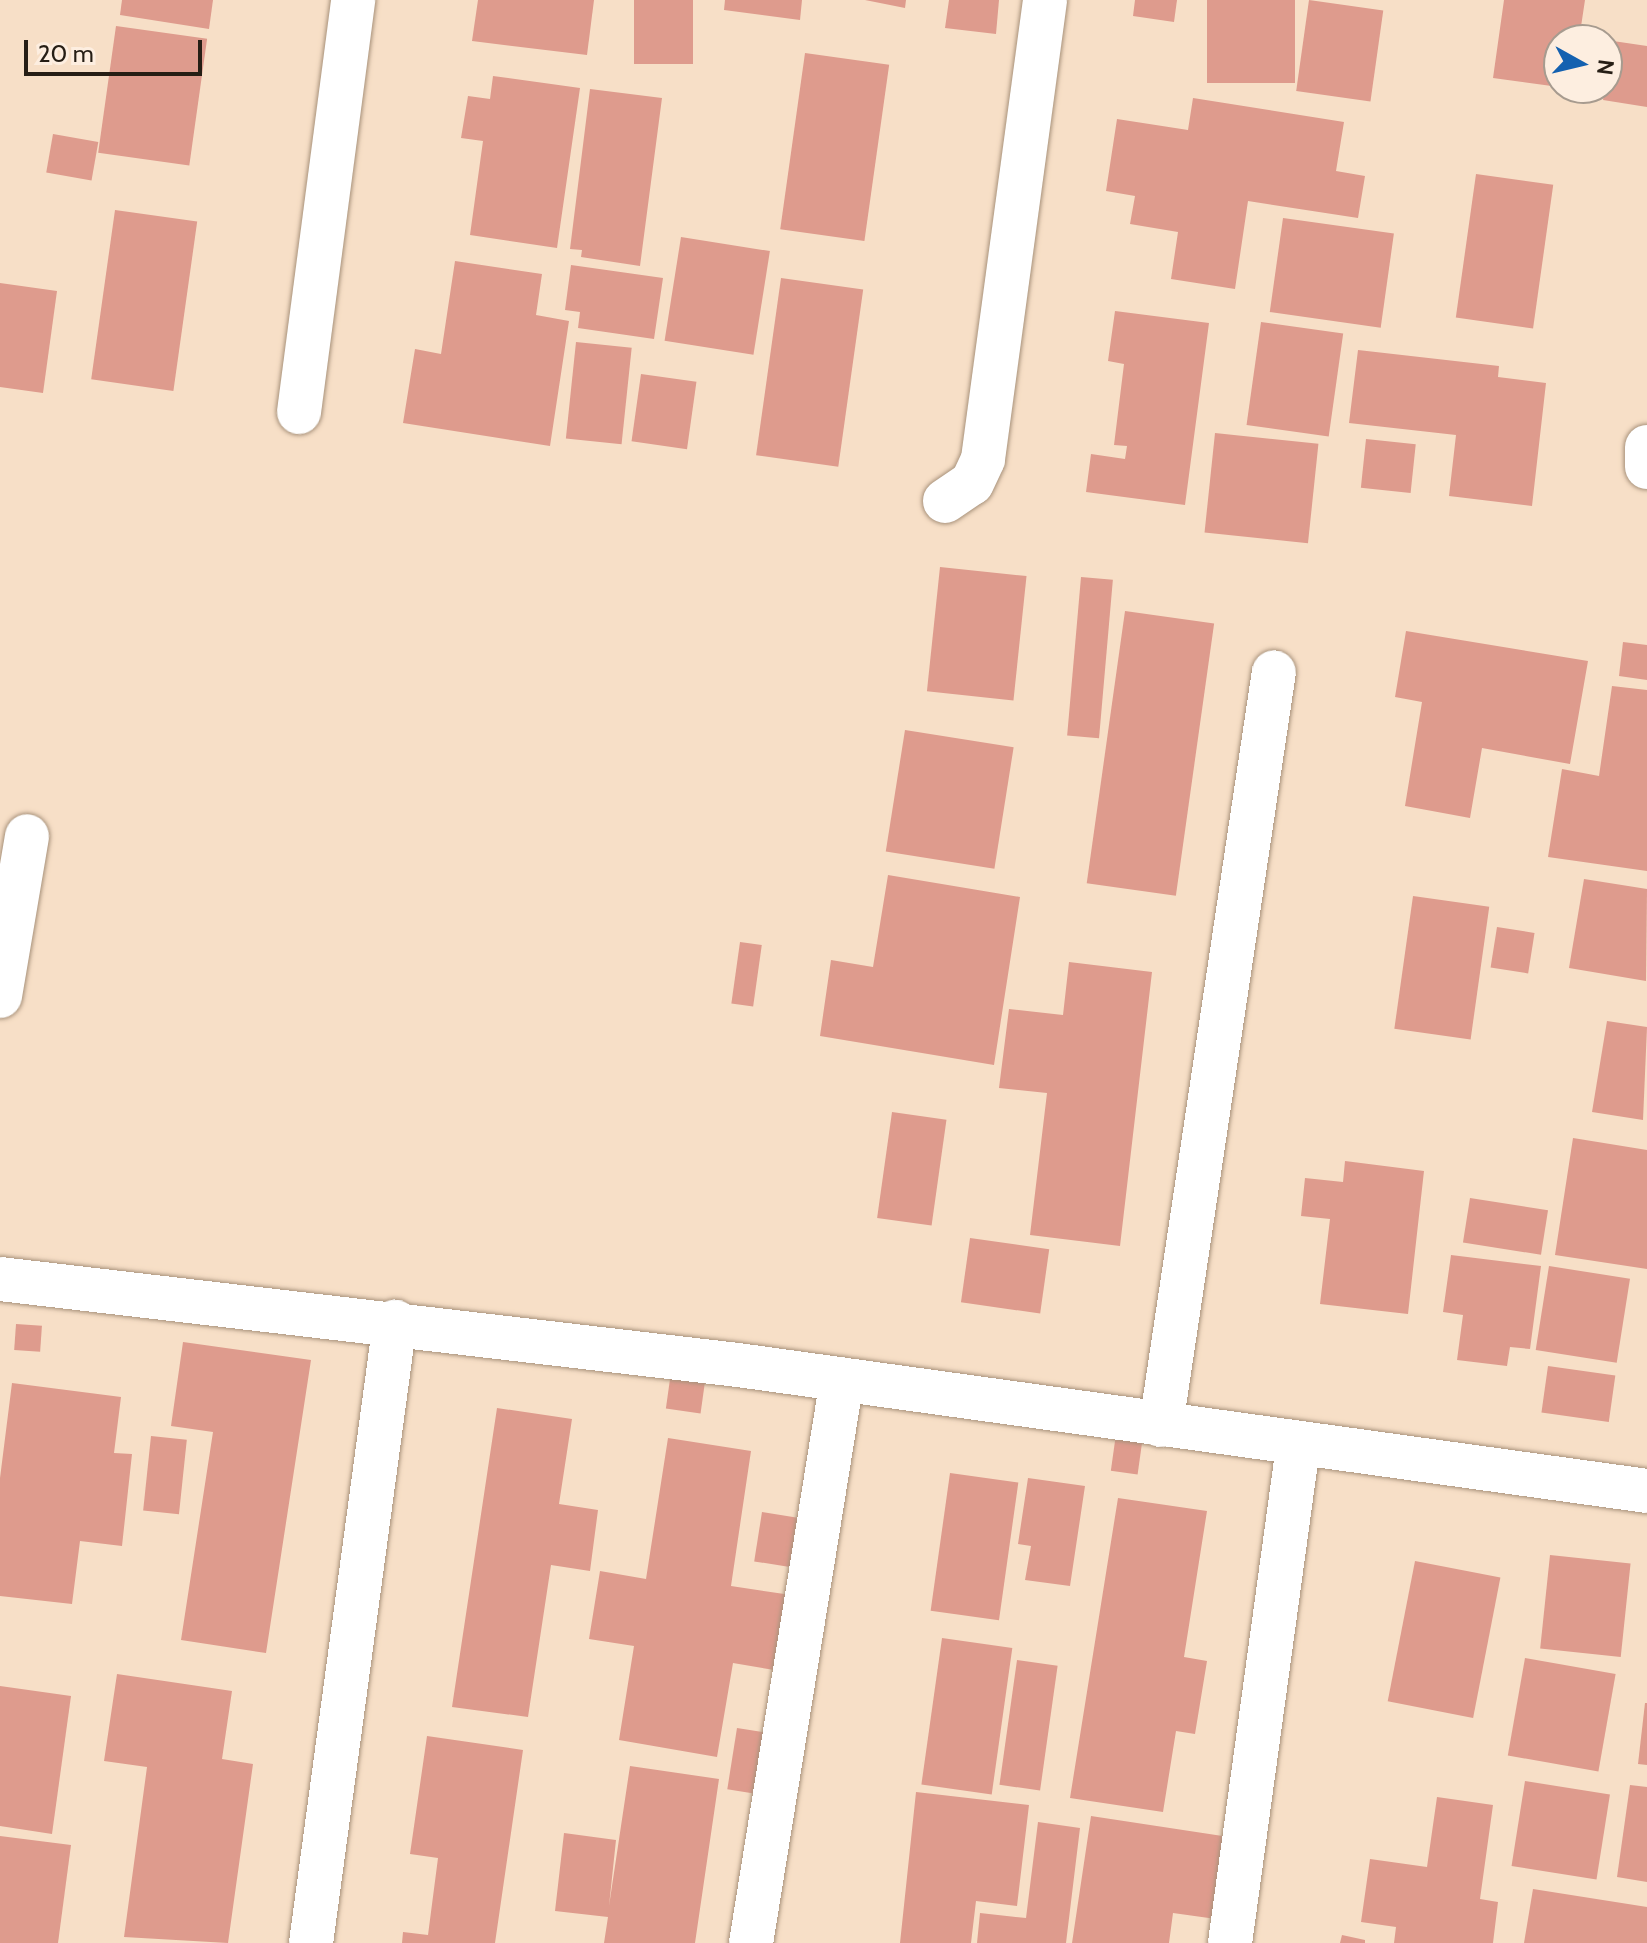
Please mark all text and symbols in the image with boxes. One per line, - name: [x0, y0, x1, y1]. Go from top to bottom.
- scale bar: [28, 24, 206, 74]
- north arrow: [1543, 24, 1623, 104]
- text: 20 m: [38, 39, 94, 68]
- text: N: [1591, 58, 1620, 77]

